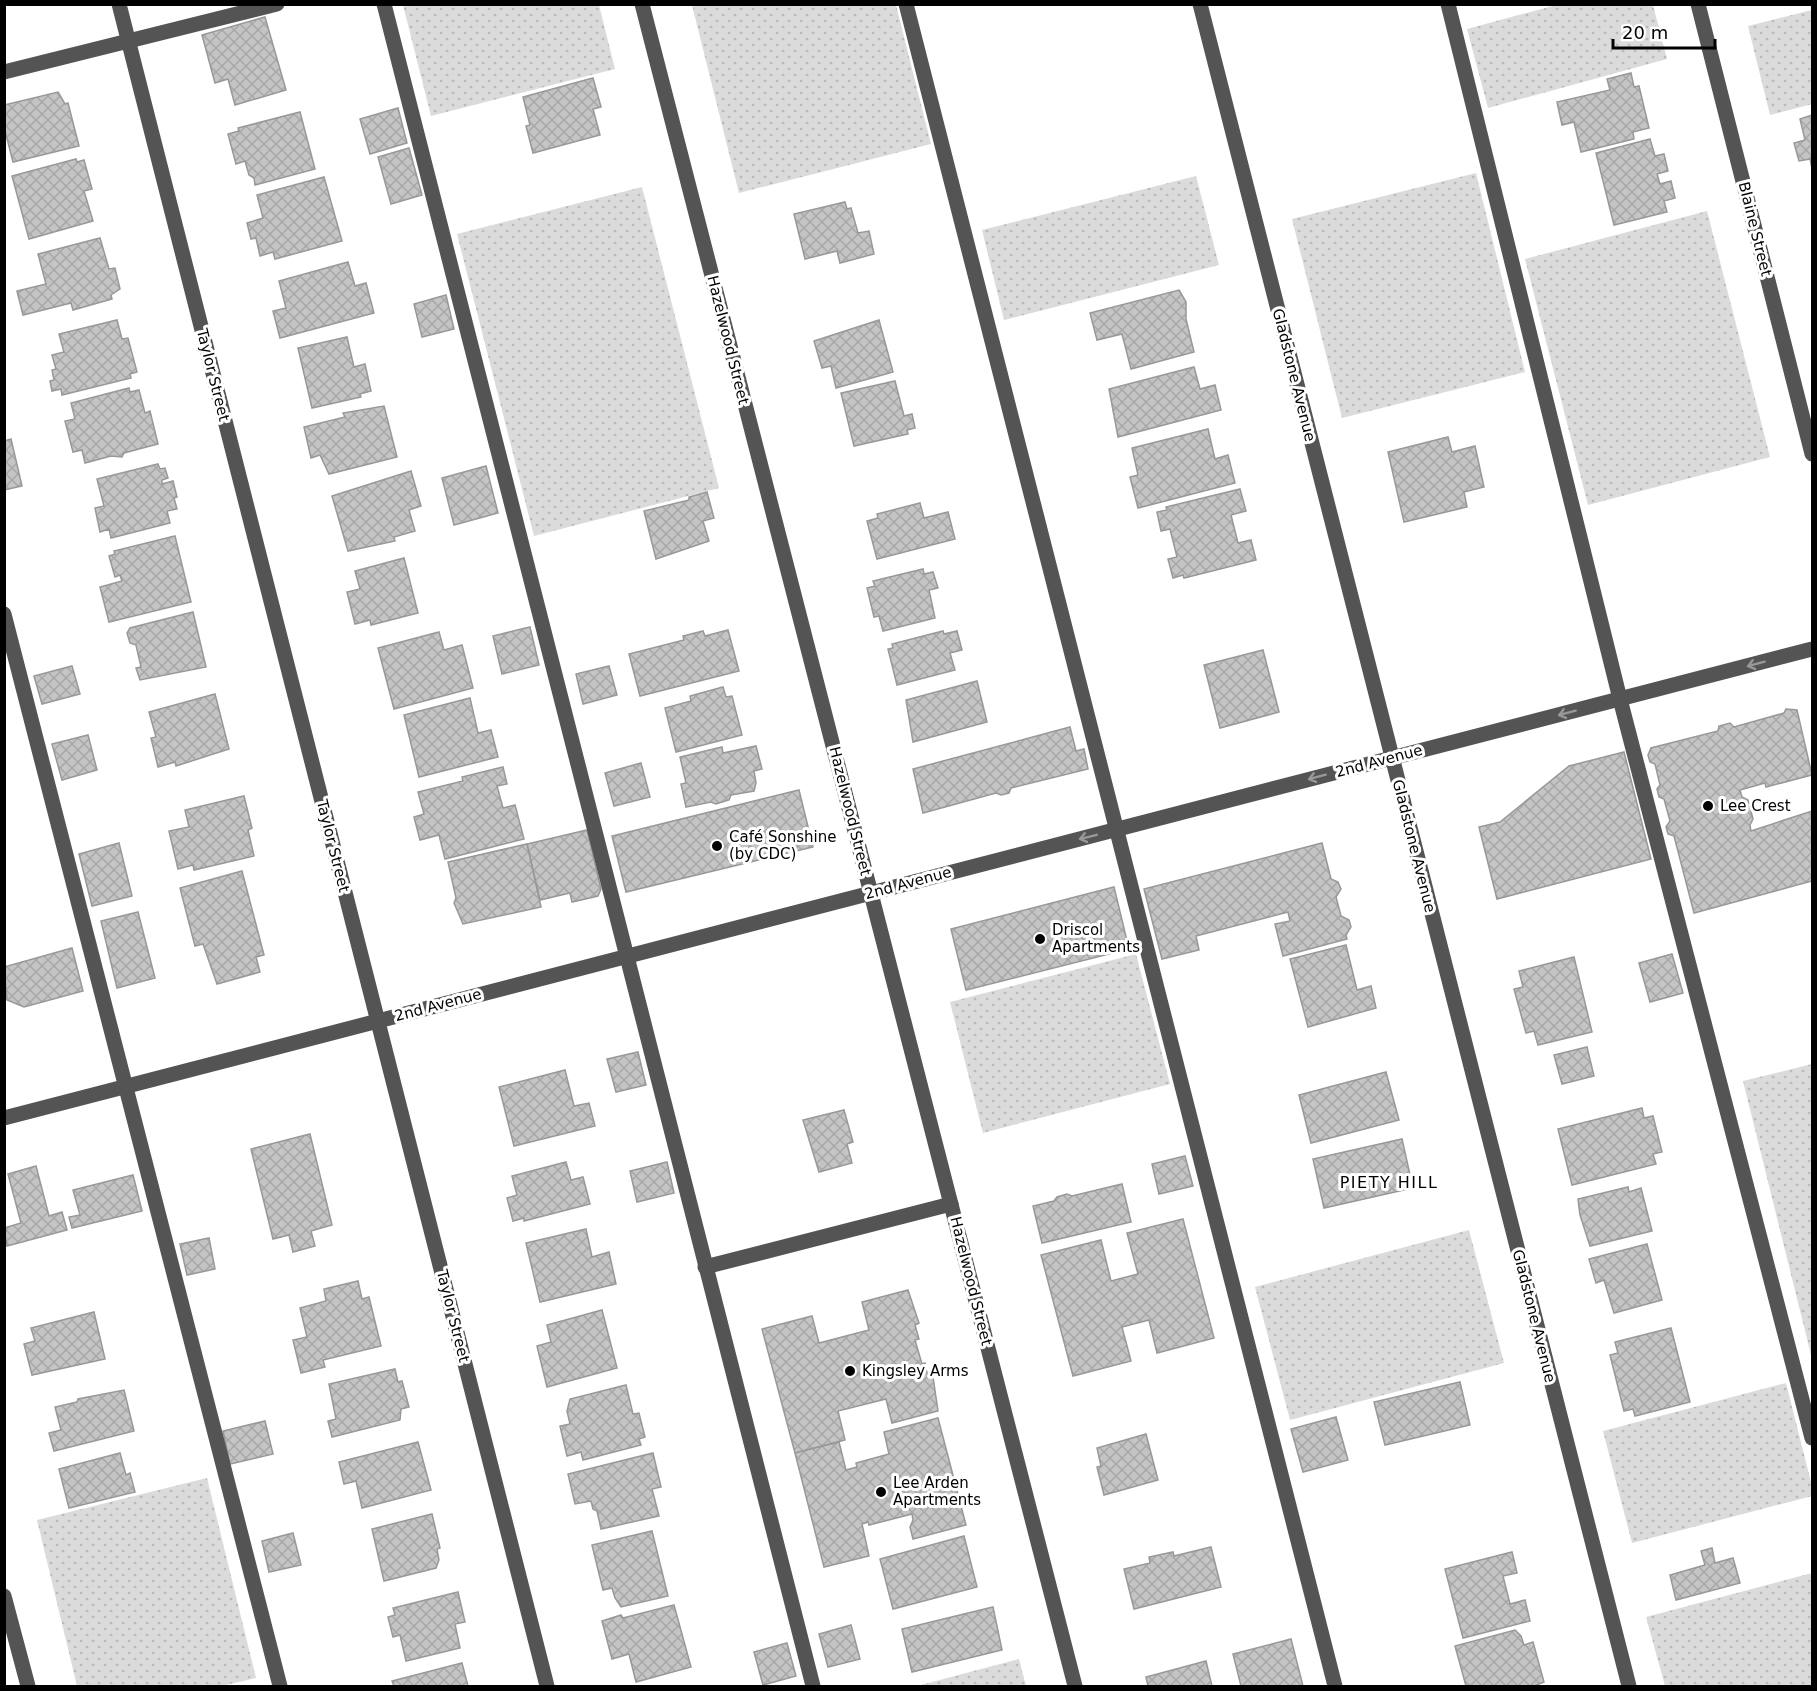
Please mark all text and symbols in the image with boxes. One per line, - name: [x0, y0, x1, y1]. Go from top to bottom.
- scale bar: [1613, 12, 1715, 50]
- text: 20 m: [1622, 22, 1668, 43]
- street label: Blaine Street: [1735, 180, 1775, 278]
- street label: Hazelwood Street: [703, 274, 753, 406]
- street label: Gladstone Avenue: [1269, 307, 1319, 443]
- street label: Taylor Street: [193, 326, 233, 423]
- one-way arrow: [1747, 658, 1766, 670]
- one-way arrow: [1558, 707, 1577, 719]
- street label: 2nd Avenue: [1334, 741, 1424, 781]
- street label: Hazelwood Street: [825, 745, 875, 877]
- one-way arrow: [1308, 772, 1327, 784]
- street label: Gladstone Avenue: [1389, 778, 1439, 914]
- street label: Taylor Street: [313, 797, 353, 894]
- place label: Lee Crest: [1720, 797, 1791, 815]
- marker: Lee Crest: [1701, 799, 1715, 813]
- place label: Café Sonshine (by CDC): [729, 828, 836, 863]
- one-way arrow: [1079, 832, 1098, 844]
- marker: Café Sonshine (by CDC): [710, 839, 724, 853]
- street label: 2nd Avenue: [863, 863, 953, 903]
- place label: Driscol Apartments: [1052, 921, 1140, 956]
- marker: Driscol Apartments: [1033, 932, 1047, 946]
- street label: 2nd Avenue: [393, 985, 483, 1025]
- district label: PIETY HILL: [1340, 1173, 1438, 1192]
- street label: Hazelwood Street: [946, 1215, 996, 1347]
- street label: Gladstone Avenue: [1509, 1248, 1559, 1384]
- street label: Taylor Street: [433, 1267, 473, 1364]
- place label: Kingsley Arms: [862, 1362, 969, 1380]
- marker: Kingsley Arms: [843, 1364, 857, 1378]
- place label: Lee Arden Apartments: [893, 1474, 981, 1509]
- marker: Lee Arden Apartments: [874, 1485, 888, 1499]

